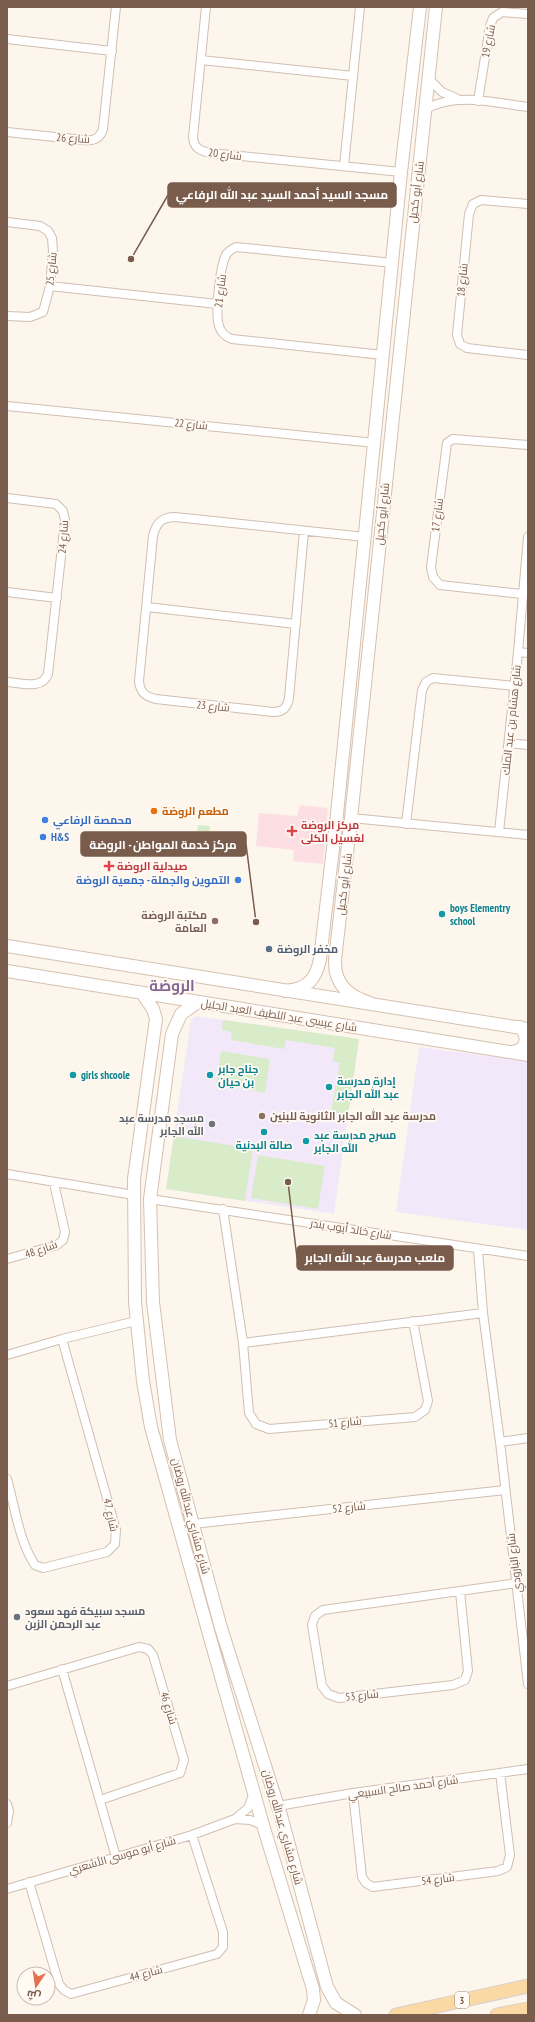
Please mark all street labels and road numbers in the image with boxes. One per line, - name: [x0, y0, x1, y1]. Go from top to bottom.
- street label: شارع 19: [478, 23, 499, 59]
- street label: شارع 26: [56, 130, 90, 147]
- street label: شارع 20: [207, 145, 243, 164]
- street label: شارع أبو كحيل: [405, 160, 428, 224]
- street label: شارع 25: [42, 252, 61, 287]
- street label: شارع 18: [453, 263, 472, 298]
- street label: شارع 21: [211, 273, 230, 309]
- street label: شارع 22: [173, 415, 208, 434]
- street label: شارع أبو كحيل: [372, 482, 393, 546]
- street label: شارع 17: [428, 497, 447, 533]
- street label: شارع 24: [55, 520, 72, 554]
- street label: شارع هشام بن عبد الملك: [498, 664, 525, 776]
- street label: شارع 23: [195, 697, 230, 716]
- street label: شارع أبو كحيل: [333, 852, 356, 916]
- street label: شارع عيسى عبد اللطيف العبد الجليل: [200, 996, 358, 1035]
- street label: شارع خالد أيوب بندر: [308, 1215, 393, 1243]
- street label: شارع 48: [23, 1237, 59, 1262]
- street label: شارع 51: [328, 1414, 362, 1431]
- street label: شارع مشاري عبدالله روضان: [167, 1456, 214, 1576]
- street label: شارع 47: [99, 1497, 122, 1533]
- street label: شارع 52: [332, 1498, 367, 1517]
- street label: شارع البارودي: [503, 1532, 527, 1594]
- street label: شارع 53: [345, 1686, 380, 1705]
- street label: شارع 46: [156, 1690, 181, 1726]
- street label: شارع مشاري عبدالله روضان: [258, 1767, 307, 1887]
- street label: شارع أحمد صالح السبيعي: [347, 1772, 459, 1804]
- street label: شارع أبو موسى الأشعري: [67, 1833, 178, 1879]
- street label: شارع 54: [420, 1870, 456, 1889]
- street label: شارع 44: [128, 1962, 164, 1985]
- road number: 3: [455, 1992, 469, 2008]

